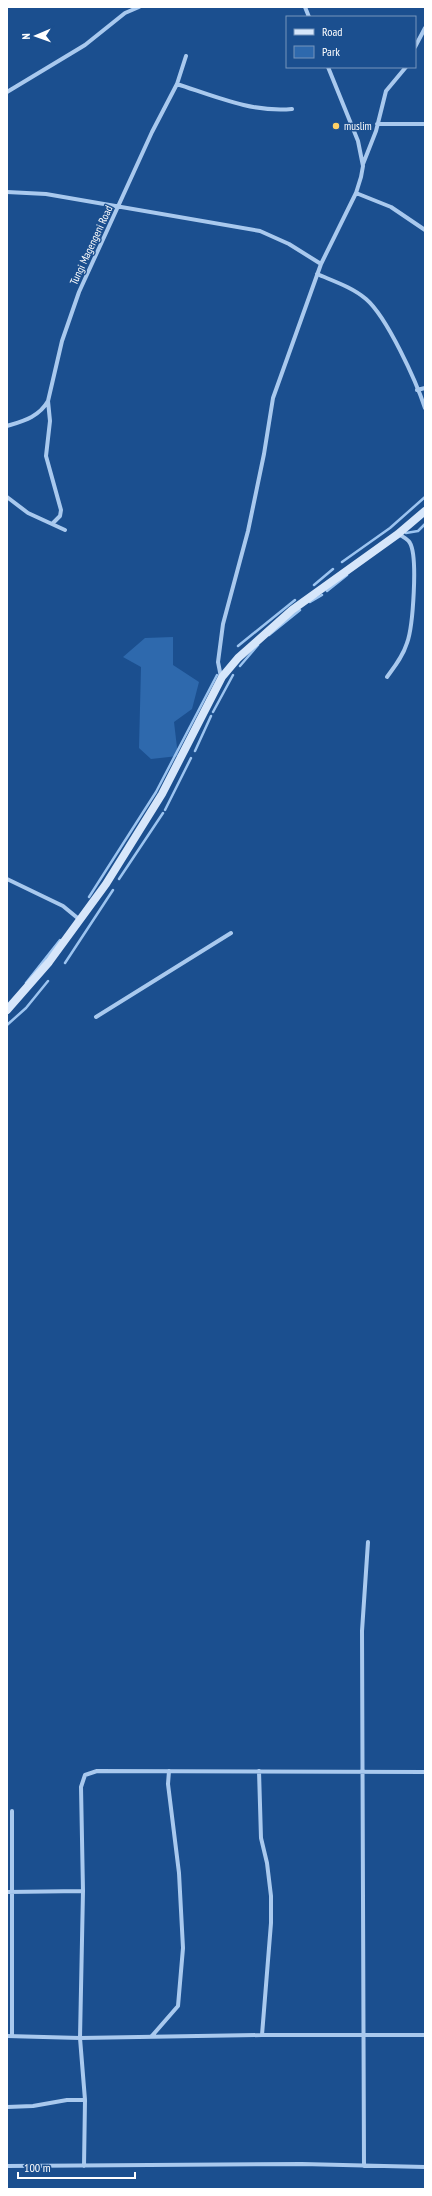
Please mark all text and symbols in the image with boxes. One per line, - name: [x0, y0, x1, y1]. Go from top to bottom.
- north arrow: [16, 16, 56, 56]
- legend: [286, 16, 416, 68]
- text: Road: [322, 24, 342, 39]
- text: N: [19, 33, 33, 40]
- text: Park: [322, 44, 340, 59]
- place label: muslim: [344, 119, 372, 133]
- marker: muslim: [331, 121, 341, 131]
- street label: Tungi Magengeni Road: [66, 203, 116, 287]
- scale bar: [18, 2154, 135, 2180]
- text: 100 m: [24, 2160, 51, 2175]

